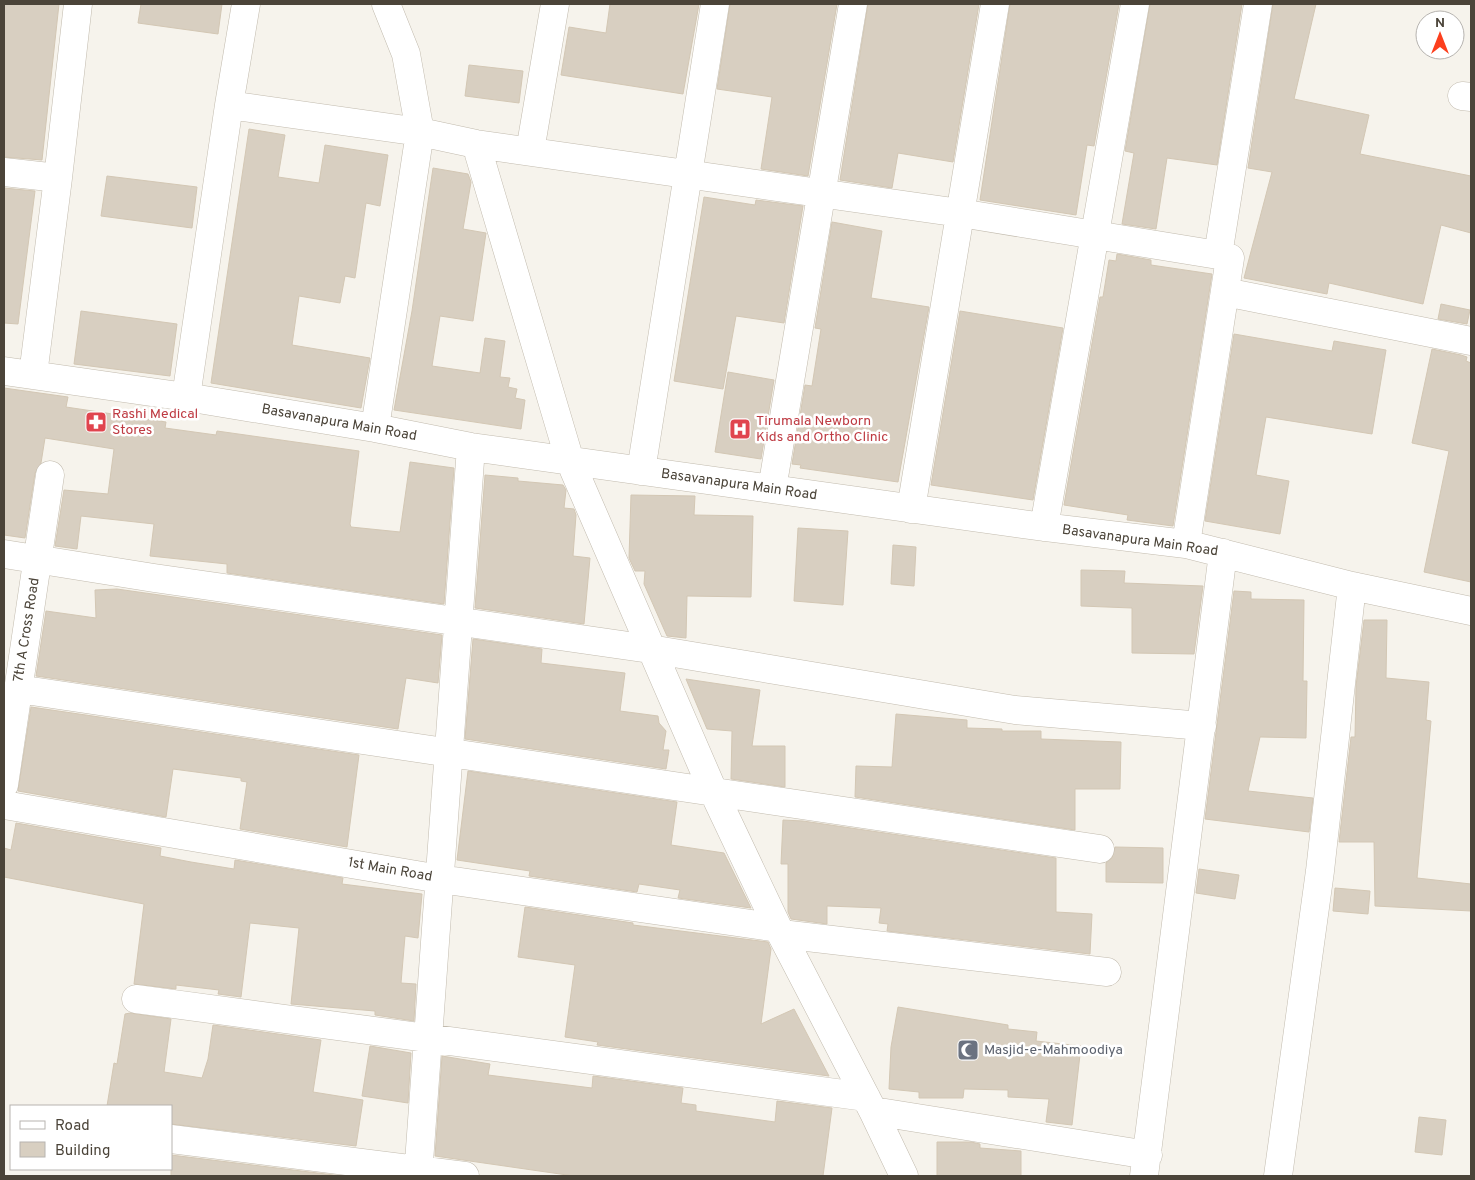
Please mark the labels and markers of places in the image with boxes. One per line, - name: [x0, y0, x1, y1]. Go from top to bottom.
- place label: Rashi Medical Stores: [112, 406, 198, 439]
- pharmacy icon: Rashi Medical Stores: [84, 410, 108, 434]
- place label: Tirumala Newborn Kids and Ortho Clinic: [756, 413, 888, 446]
- hospital icon: Tirumala Newborn Kids and Ortho Clinic: [728, 417, 752, 441]
- mosque icon: Masjid-e-Mahmoodiya: [956, 1038, 980, 1062]
- place label: Masjid-e-Mahmoodiya: [984, 1042, 1123, 1059]

